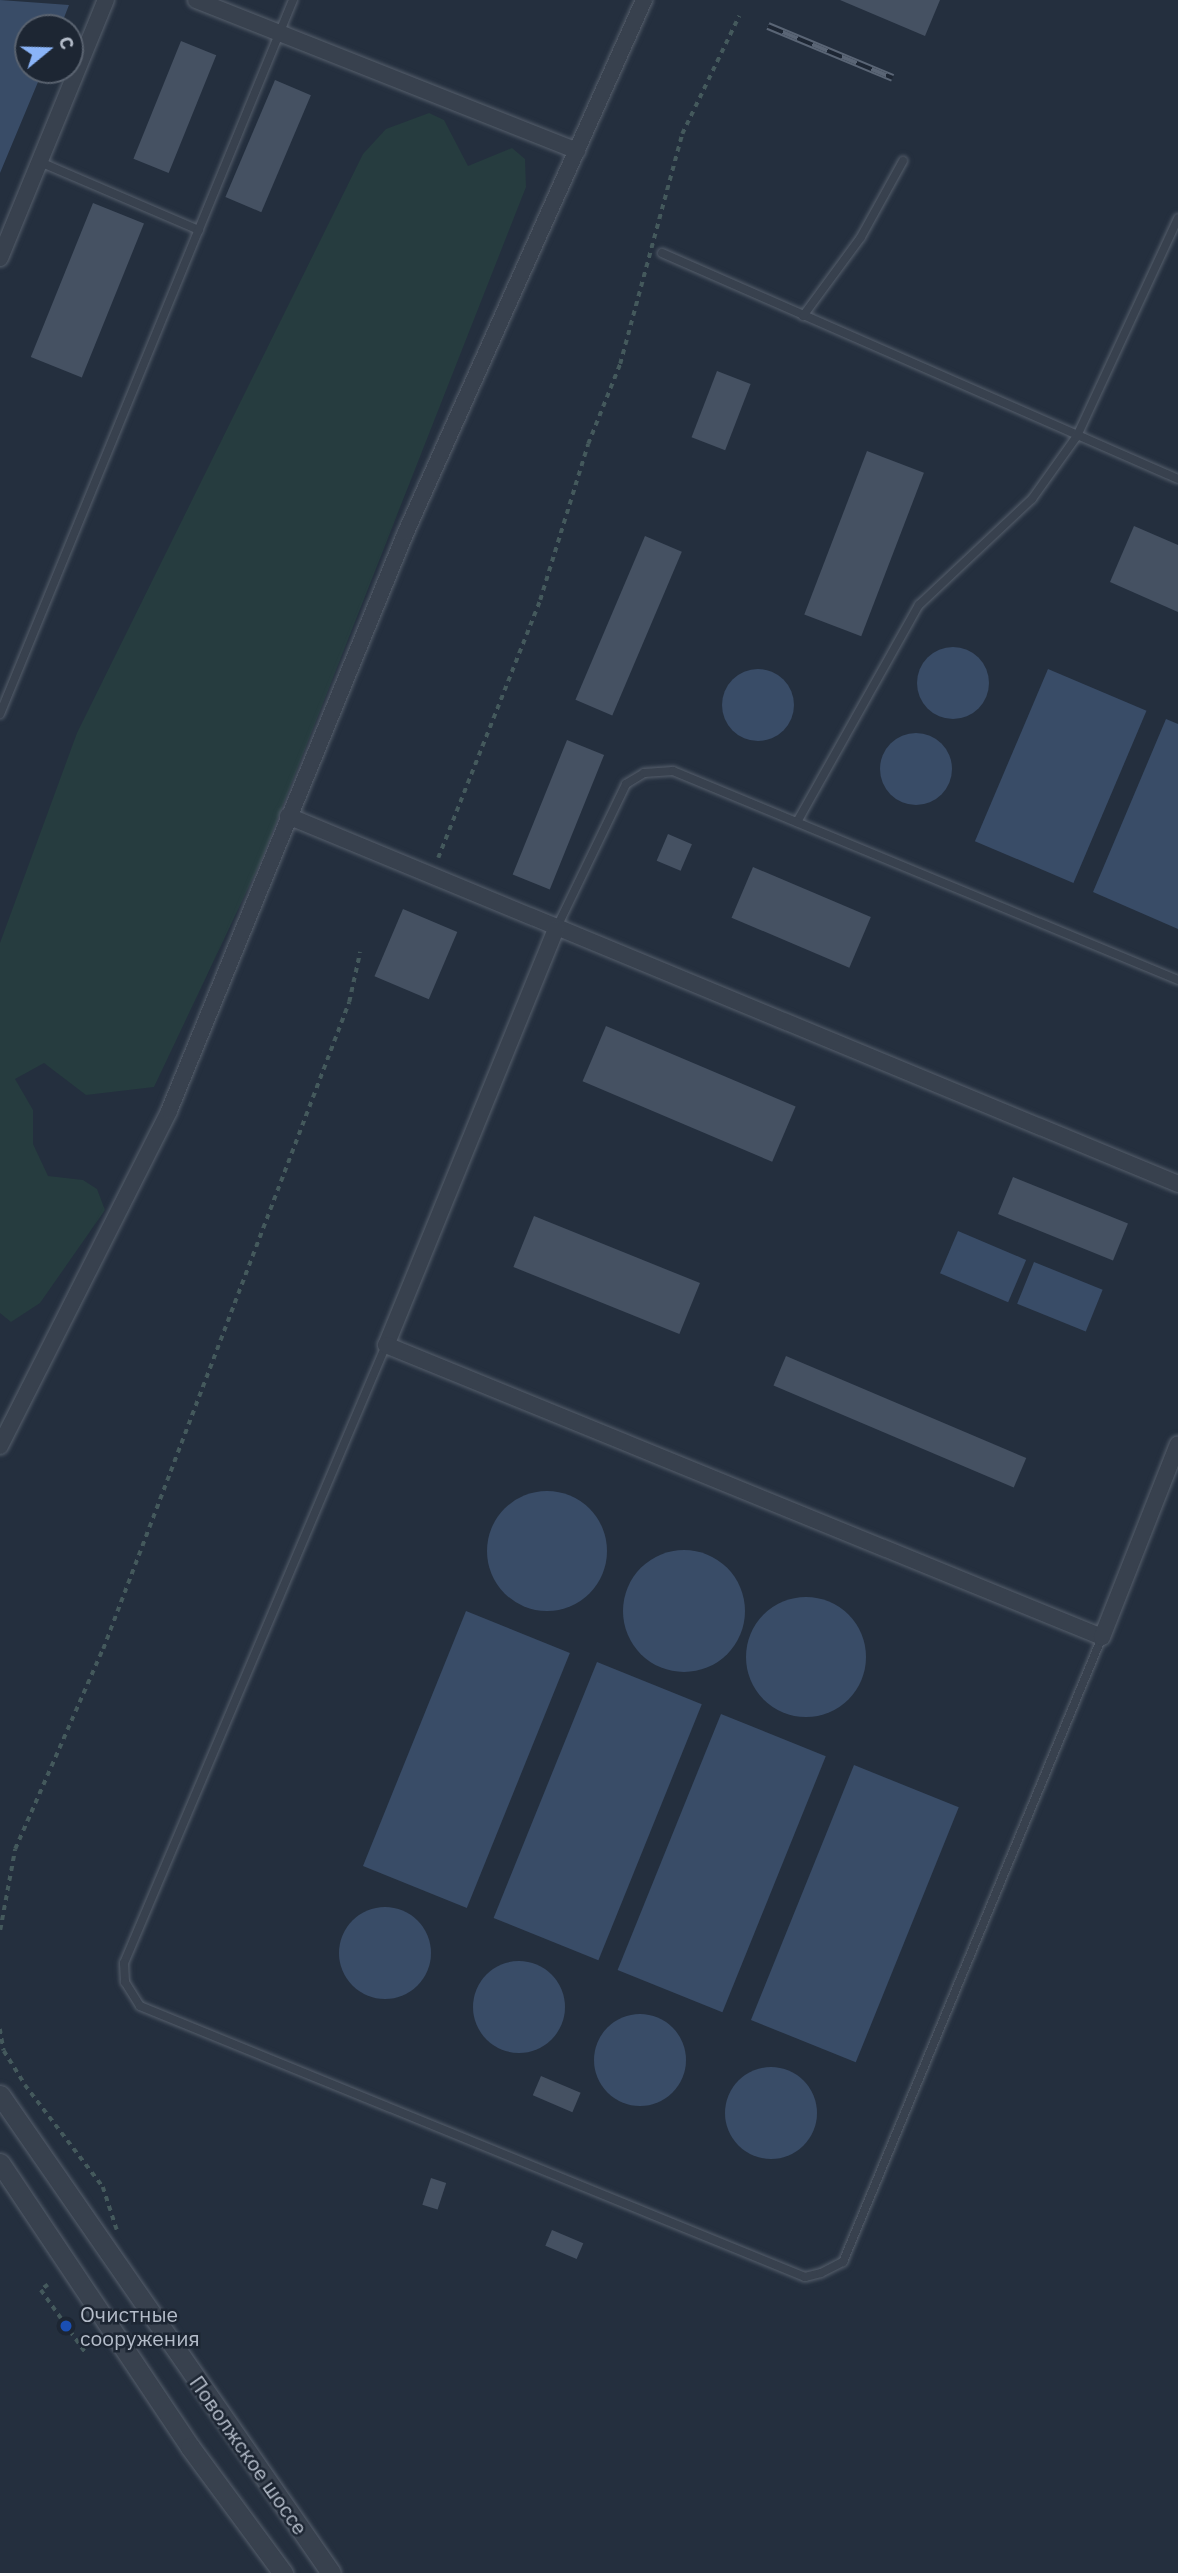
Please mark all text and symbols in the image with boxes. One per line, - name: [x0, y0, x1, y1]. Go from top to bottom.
- north arrow: [14, 14, 84, 84]
- text: С: [54, 33, 80, 53]
- place label: Очистные сооружения: [80, 2301, 200, 2351]
- marker: Очистные сооружения: [58, 2318, 74, 2334]
- street label: Поволжское шоссе: [185, 2371, 313, 2539]

